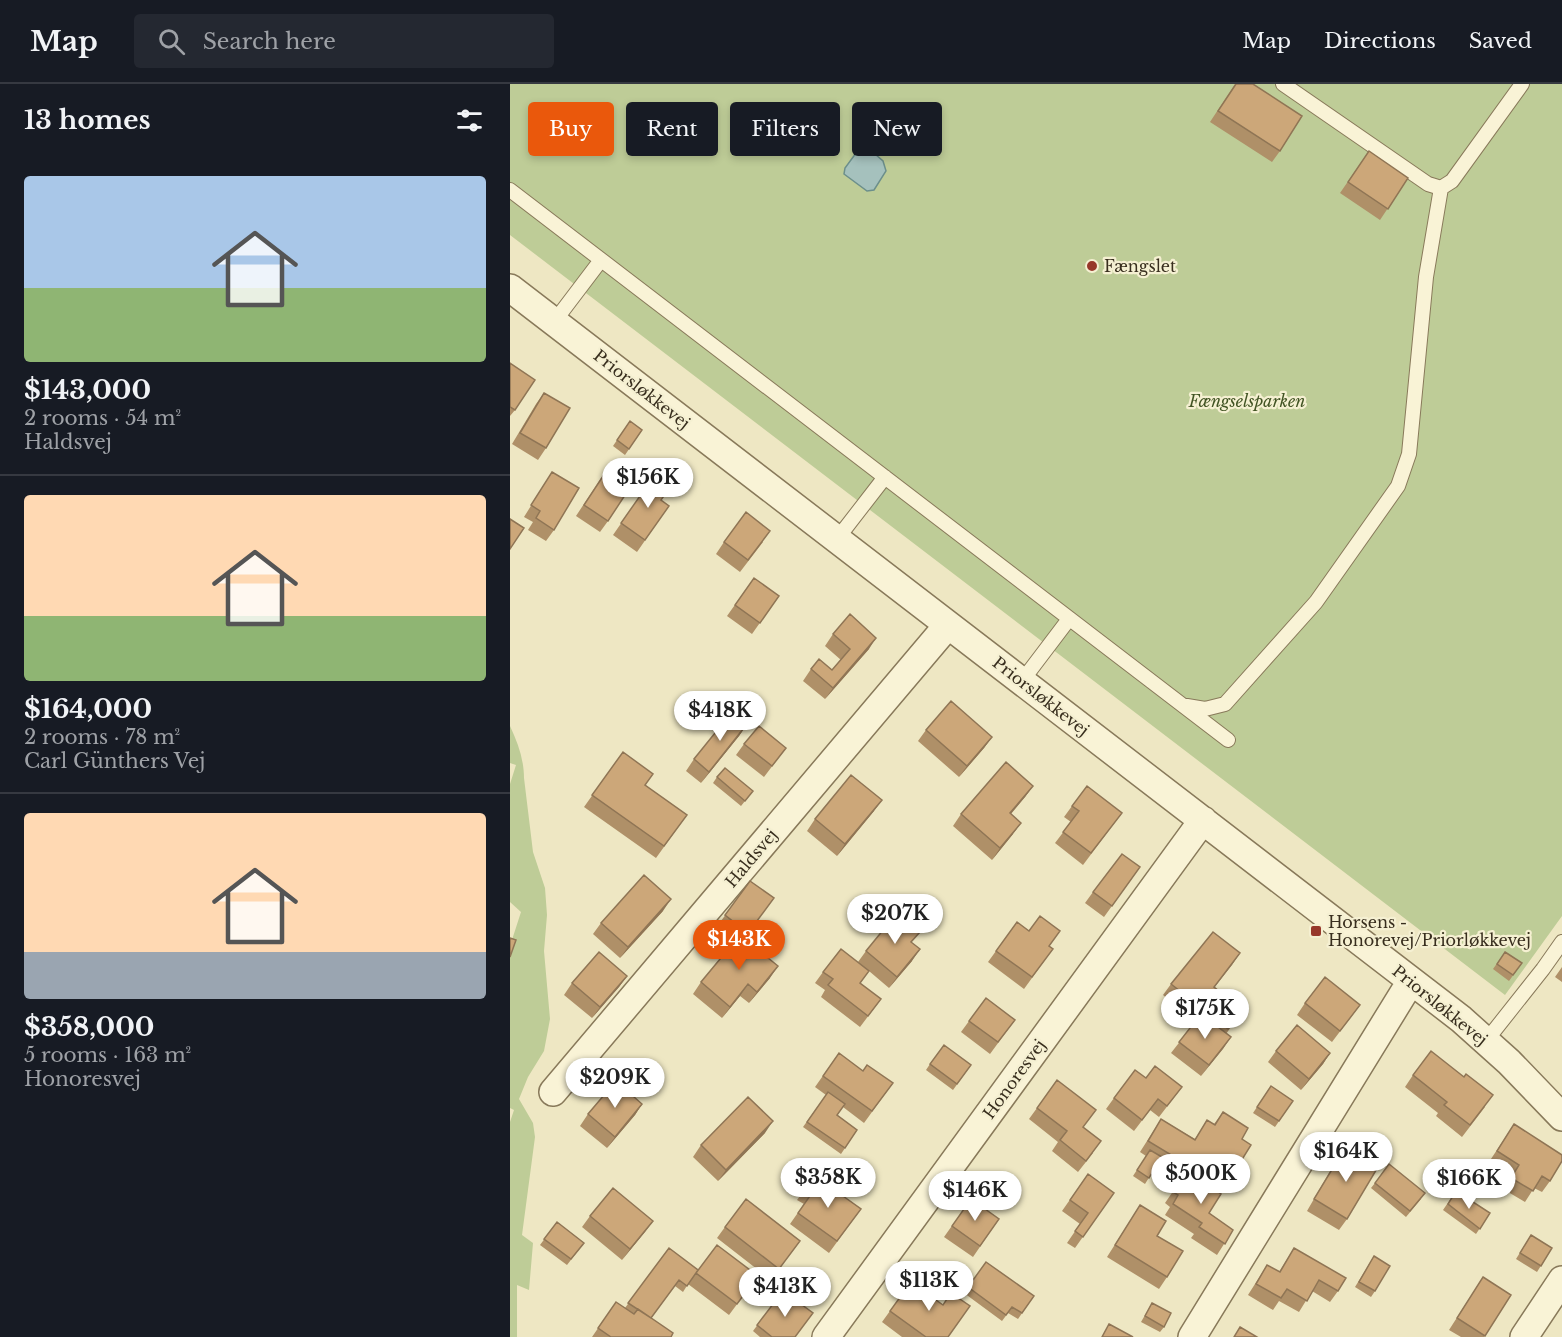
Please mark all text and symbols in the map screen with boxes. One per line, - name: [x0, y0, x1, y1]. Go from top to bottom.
- search box: [134, 14, 554, 68]
- text: Map: [30, 24, 98, 59]
- icon: search: [155, 25, 188, 58]
- text: Search here: [203, 28, 336, 55]
- text: Map: [1242, 28, 1291, 54]
- text: Directions: [1324, 28, 1436, 54]
- text: Saved: [1469, 28, 1532, 54]
- chip: Buy: [528, 102, 614, 156]
- chip: Rent: [626, 102, 718, 156]
- chip: Filters: [730, 102, 840, 156]
- chip: New: [852, 102, 942, 156]
- text: 13 homes: [24, 104, 151, 136]
- icon: filters: [453, 104, 486, 137]
- icon: home: [201, 215, 309, 323]
- place label: Fængslet: [1104, 256, 1176, 276]
- marker: Fængslet: [1085, 259, 1099, 273]
- street label: Priorsløkkevej: [590, 345, 694, 433]
- text: $143,000: [24, 374, 151, 406]
- park label: Fængselsparken: [1188, 391, 1305, 411]
- text: 2 rooms · 54 m²: [24, 406, 181, 430]
- text: Haldsvej: [24, 430, 112, 454]
- pin: $156K: [606, 458, 690, 509]
- text: $156K: [616, 465, 680, 489]
- icon: home: [201, 534, 309, 642]
- street label: Priorsløkkevej: [989, 652, 1093, 740]
- pin: $418K: [678, 691, 762, 742]
- text: $164,000: [24, 693, 152, 725]
- text: $418K: [688, 698, 752, 722]
- text: 2 rooms · 78 m²: [24, 725, 180, 749]
- text: Carl Günthers Vej: [24, 749, 205, 773]
- street label: Haldsvej: [721, 825, 781, 891]
- icon: home: [201, 852, 309, 960]
- pin: $207K: [853, 894, 937, 945]
- text: $207K: [861, 901, 929, 925]
- place label: Horsens - Honorevej/Priorløkkevej: [1328, 912, 1531, 950]
- pin: $143K: [697, 920, 781, 971]
- marker: Horsens - Honorevej/Priorløkkevej: [1309, 924, 1323, 938]
- text: $143K: [707, 927, 771, 951]
- street label: Priorsløkkevej: [1388, 961, 1492, 1049]
- pin: $175K: [1163, 989, 1247, 1040]
- text: $175K: [1175, 996, 1235, 1020]
- text: $358,000: [24, 1011, 154, 1043]
- street label: Honoresvej: [978, 1035, 1050, 1123]
- text: 5 rooms · 163 m²: [24, 1043, 191, 1067]
- pin: $209K: [573, 1058, 657, 1109]
- text: $209K: [580, 1065, 650, 1089]
- text: Honoresvej: [24, 1067, 141, 1091]
- pin: $164K: [1304, 1132, 1388, 1183]
- text: $164K: [1314, 1139, 1378, 1163]
- pin: $500K: [1159, 1154, 1243, 1205]
- pin: $358K: [786, 1158, 870, 1209]
- pin: $166K: [1427, 1159, 1511, 1210]
- text: $500K: [1165, 1161, 1237, 1185]
- text: $358K: [795, 1165, 861, 1189]
- text: $166K: [1437, 1166, 1502, 1190]
- pin: $146K: [933, 1171, 1017, 1222]
- text: $146K: [943, 1178, 1007, 1202]
- pin: $113K: [887, 1261, 971, 1312]
- pin: $413K: [743, 1267, 827, 1318]
- text: $113K: [899, 1268, 959, 1292]
- text: $413K: [753, 1274, 817, 1298]

